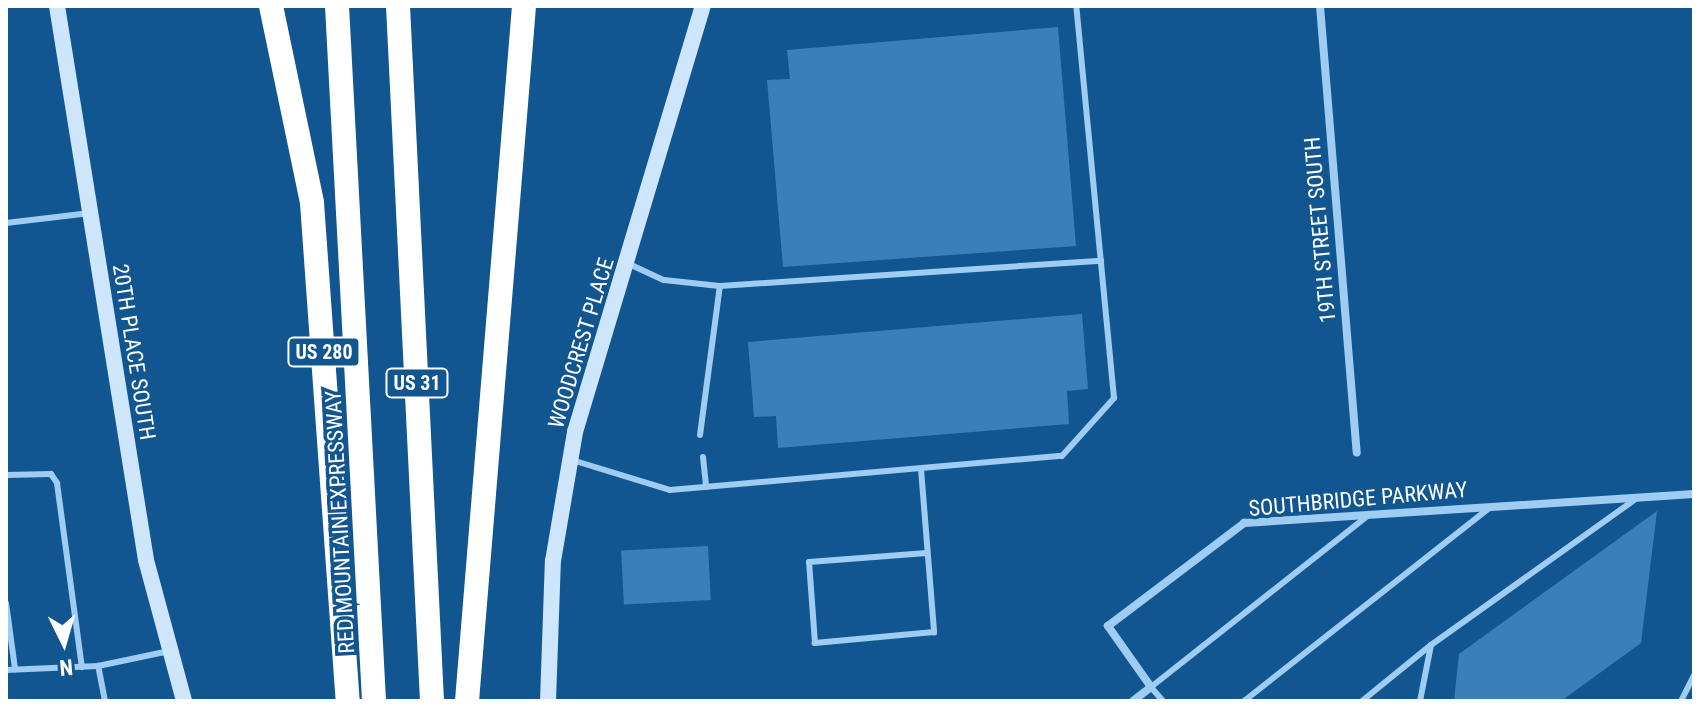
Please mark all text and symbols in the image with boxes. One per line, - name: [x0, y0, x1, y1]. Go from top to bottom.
- street label: 19TH STREET SOUTH: [1299, 136, 1341, 324]
- street label: WOODCREST PLACE: [542, 254, 620, 432]
- street label: 20TH PLACE SOUTH: [107, 262, 161, 442]
- road number: US 280: [286, 336, 362, 368]
- road number: US 31: [385, 367, 449, 399]
- street label: RED MOUNTAIN EXPRESSWAY: [320, 390, 360, 654]
- street label: SOUTHBRIDGE PARKWAY: [1248, 476, 1468, 522]
- north arrow: [24, 603, 104, 683]
- text: N: [58, 654, 74, 680]

